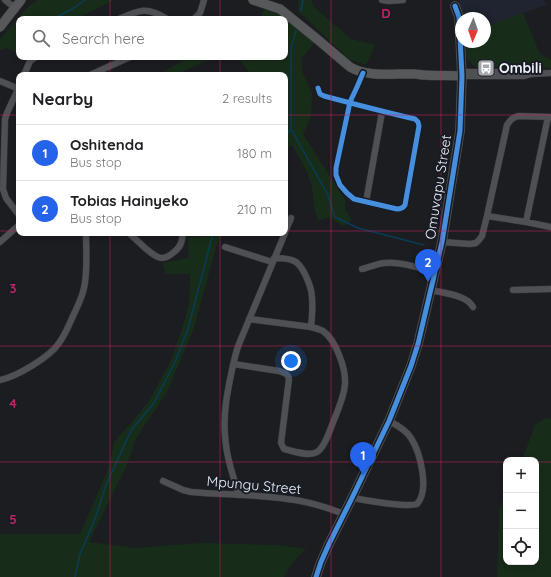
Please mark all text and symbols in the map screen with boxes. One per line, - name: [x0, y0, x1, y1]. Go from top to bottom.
- text: D: [381, 5, 391, 21]
- north arrow: [455, 12, 491, 48]
- search box: [16, 16, 288, 60]
- icon: search: [30, 27, 52, 49]
- text: Search here: [62, 29, 145, 48]
- bus stop icon: Ombili: [476, 58, 496, 78]
- place label: Ombili: [499, 59, 542, 77]
- text: Nearby: [32, 88, 93, 109]
- text: 2 results: [222, 90, 272, 106]
- street label: Omuvapu Street: [421, 133, 455, 241]
- text: Oshitenda: [70, 135, 144, 154]
- text: 1: [42, 145, 48, 161]
- text: 180 m: [237, 145, 272, 161]
- text: Bus stop: [70, 154, 122, 170]
- text: Tobias Hainyeko: [70, 191, 189, 210]
- text: 2: [41, 201, 49, 217]
- text: 210 m: [237, 201, 272, 217]
- text: Bus stop: [70, 210, 122, 226]
- pin: 2: [415, 249, 441, 282]
- text: 3: [10, 280, 17, 296]
- your location: [281, 351, 301, 371]
- text: 4: [9, 395, 17, 411]
- pin: 1: [350, 442, 376, 475]
- map controls: [503, 457, 539, 565]
- button: +: [503, 457, 539, 493]
- street label: Mpungu Street: [206, 472, 302, 498]
- button: −: [503, 493, 539, 529]
- text: 5: [9, 511, 17, 527]
- button: locate: [503, 529, 539, 565]

